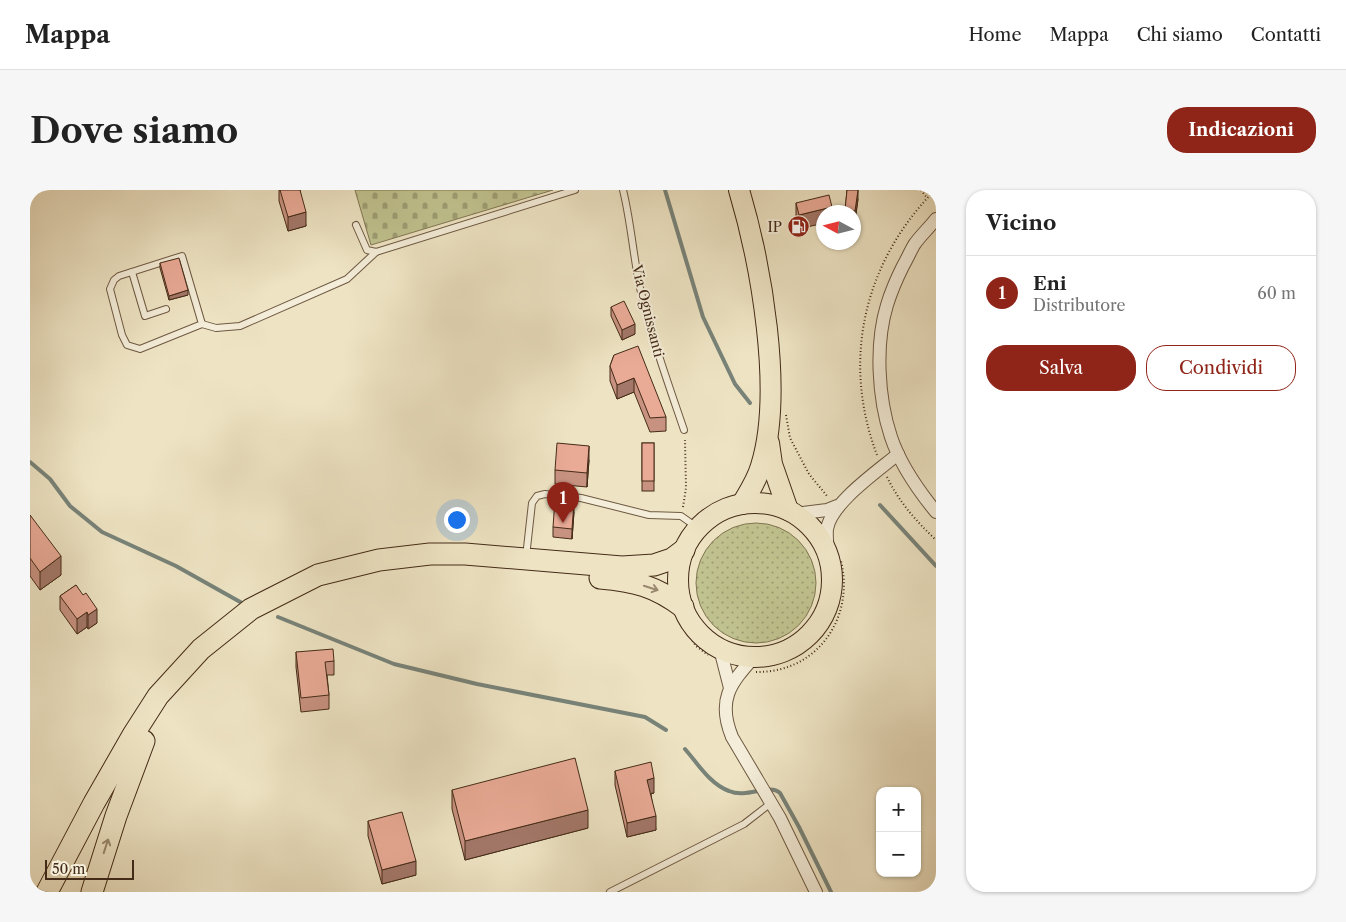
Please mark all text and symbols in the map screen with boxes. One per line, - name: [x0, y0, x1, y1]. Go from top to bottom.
- text: Mappa: [25, 20, 110, 49]
- text: Home: [969, 24, 1021, 46]
- text: Mappa: [1049, 24, 1109, 46]
- text: Chi siamo: [1137, 24, 1223, 46]
- text: Contatti: [1251, 24, 1321, 46]
- button: Indicazioni: [1167, 107, 1316, 153]
- text: Dove siamo: [30, 109, 238, 152]
- north arrow: [816, 205, 861, 250]
- text: Vicino: [986, 210, 1056, 235]
- fuel station icon: IP: [786, 215, 810, 239]
- place label: IP: [767, 218, 782, 236]
- street label: Via Ognissanti: [628, 262, 668, 359]
- text: Eni: [1033, 272, 1067, 295]
- text: 1: [998, 283, 1006, 303]
- text: 60 m: [1257, 283, 1296, 303]
- text: Distributore: [1033, 295, 1125, 315]
- button: Salva: [986, 345, 1136, 391]
- button: Condividi: [1146, 345, 1296, 391]
- pin: 1: [547, 482, 579, 523]
- your location: [444, 507, 470, 533]
- one-way arrow: [643, 584, 658, 593]
- map controls: [876, 787, 921, 877]
- button: +: [876, 787, 921, 832]
- button: −: [876, 832, 921, 877]
- one-way arrow: [102, 838, 112, 854]
- scale bar: [45, 857, 134, 880]
- text: 50 m: [52, 860, 85, 878]

